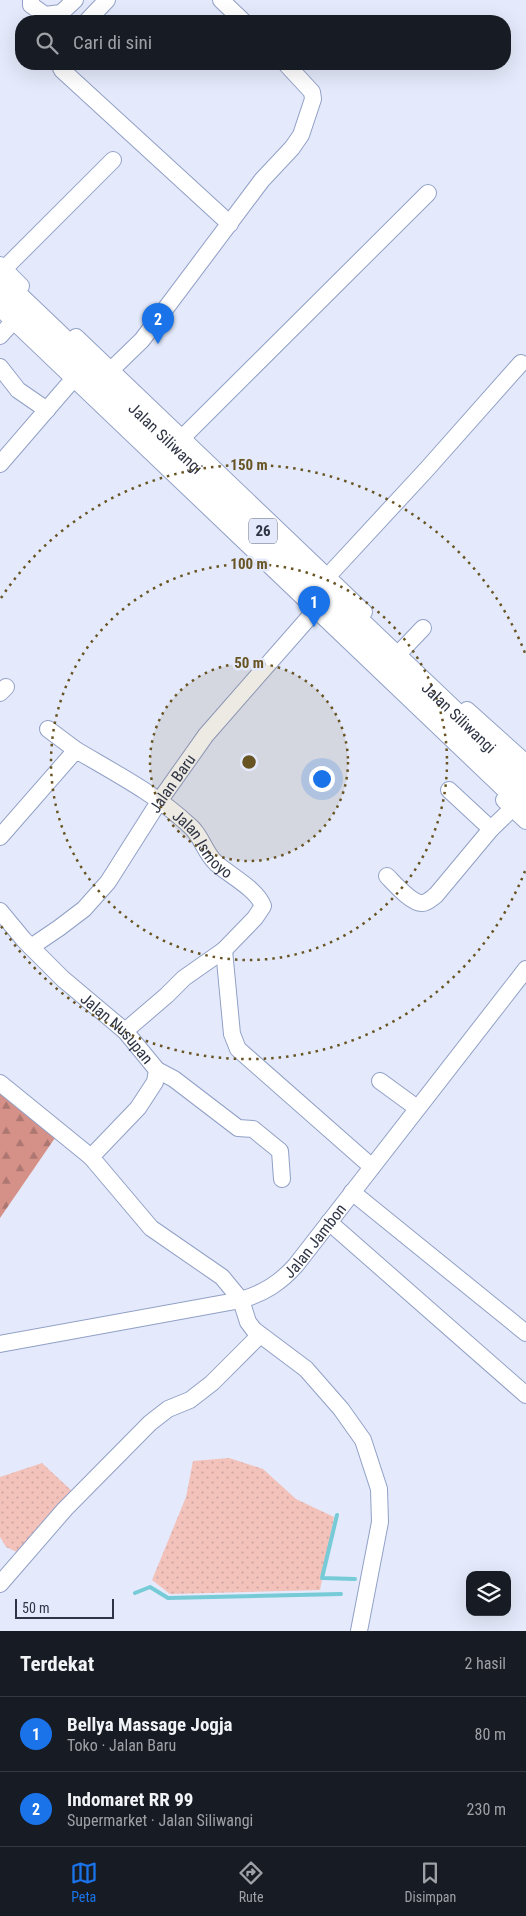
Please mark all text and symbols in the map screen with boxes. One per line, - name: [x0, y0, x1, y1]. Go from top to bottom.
- search box: [15, 15, 511, 70]
- icon: search: [33, 29, 61, 57]
- text: Cari di sini: [73, 31, 152, 54]
- pin: 2: [142, 303, 174, 344]
- street label: Jalan Siliwangi: [125, 398, 207, 478]
- text: 150 m: [230, 456, 268, 474]
- road number: 26: [249, 518, 277, 544]
- text: 100 m: [230, 555, 268, 573]
- pin: 1: [298, 586, 330, 627]
- text: 50 m: [234, 654, 264, 672]
- street label: Jalan Siliwangi: [418, 678, 500, 757]
- street label: Jalan Baru: [145, 750, 199, 816]
- centre of rings: [240, 753, 258, 771]
- your location: [309, 766, 335, 792]
- street label: Jalan Ismoyo: [169, 806, 236, 882]
- street label: Jalan Nusupan: [77, 989, 157, 1067]
- street label: Jalan Jambon: [280, 1199, 350, 1282]
- map controls: [466, 1571, 511, 1616]
- button: layers: [466, 1571, 511, 1616]
- scale bar: [15, 1596, 114, 1619]
- text: 50 m: [22, 1600, 50, 1616]
- text: Terdekat: [20, 1652, 94, 1676]
- text: 2 hasil: [464, 1654, 506, 1673]
- text: Bellya Massage Jogja: [67, 1713, 233, 1736]
- text: 1: [32, 1725, 40, 1744]
- text: 80 m: [474, 1725, 506, 1744]
- text: Toko · Jalan Baru: [67, 1736, 176, 1755]
- text: Indomaret RR 99: [67, 1788, 193, 1811]
- text: 2: [32, 1800, 40, 1819]
- text: 230 m: [467, 1800, 506, 1819]
- text: Supermarket · Jalan Siliwangi: [67, 1811, 253, 1830]
- tab: Peta: [70, 1859, 98, 1905]
- tab: Rute: [237, 1859, 265, 1905]
- tab: Disimpan: [405, 1859, 456, 1905]

